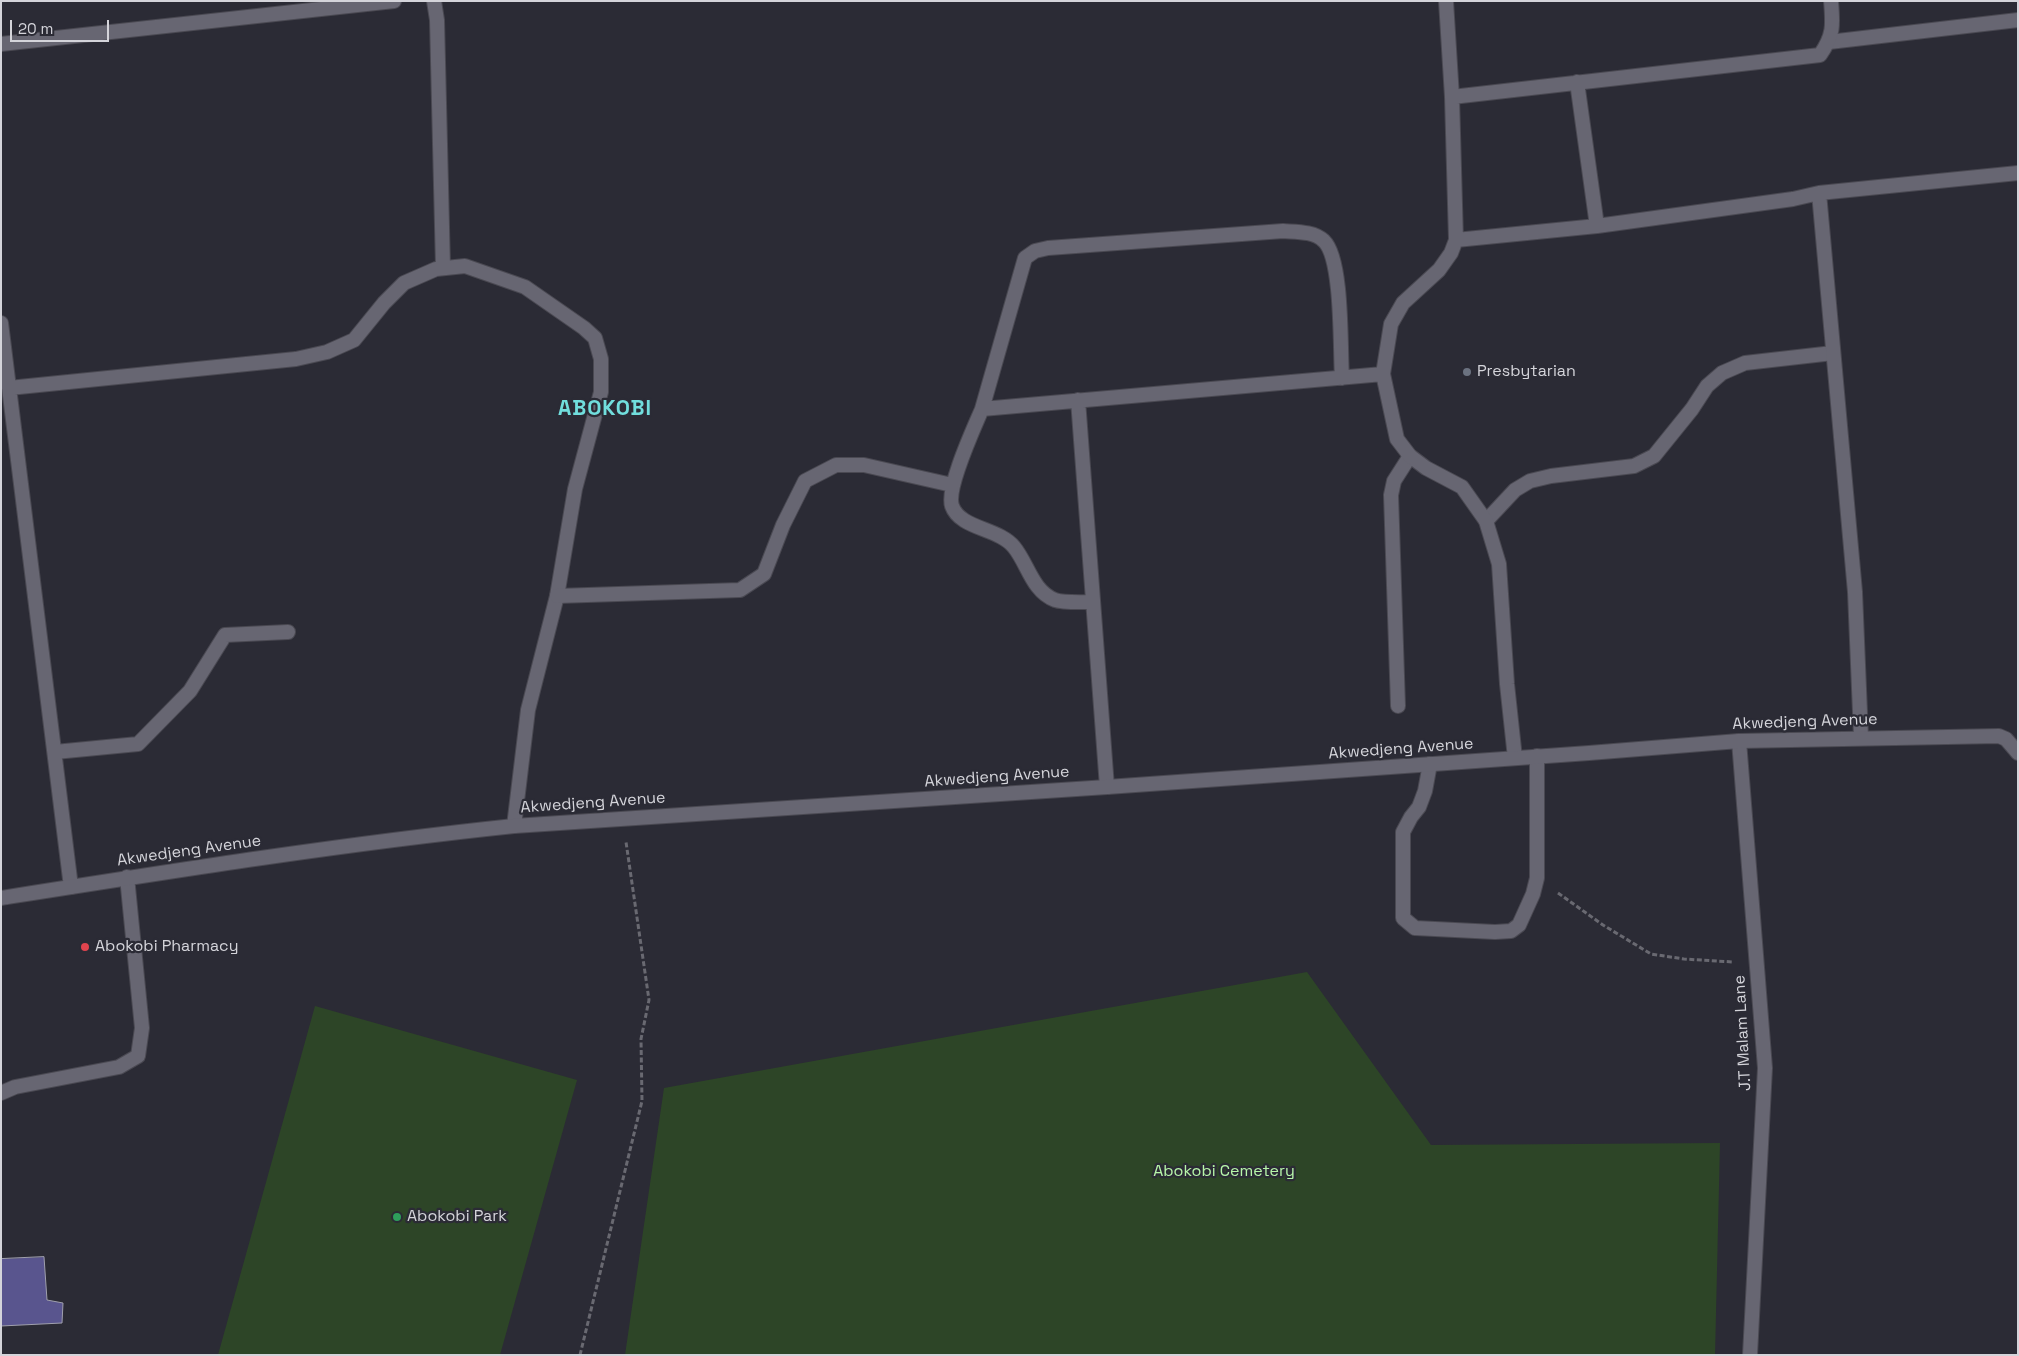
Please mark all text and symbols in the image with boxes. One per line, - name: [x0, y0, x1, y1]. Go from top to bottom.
- scale bar: [12, 10, 111, 42]
- text: 20 m: [18, 19, 53, 38]
- place label: Presbytarian: [1477, 362, 1576, 382]
- marker: Presbytarian: [1461, 366, 1473, 378]
- district label: ABOKOBI: [557, 396, 653, 422]
- street label: Akwedjeng Avenue: [1732, 710, 1878, 734]
- street label: Akwedjeng Avenue: [1328, 734, 1474, 764]
- street label: Akwedjeng Avenue: [924, 762, 1070, 792]
- street label: Akwedjeng Avenue: [520, 788, 666, 818]
- street label: Akwedjeng Avenue: [116, 831, 262, 871]
- place label: Abokobi Pharmacy: [95, 937, 238, 957]
- marker: Abokobi Pharmacy: [79, 941, 91, 953]
- street label: J.T Malam Lane: [1730, 975, 1756, 1091]
- park label: Abokobi Cemetery: [1153, 1162, 1295, 1182]
- place label: Abokobi Park: [407, 1207, 507, 1227]
- marker: Abokobi Park: [391, 1211, 403, 1223]

